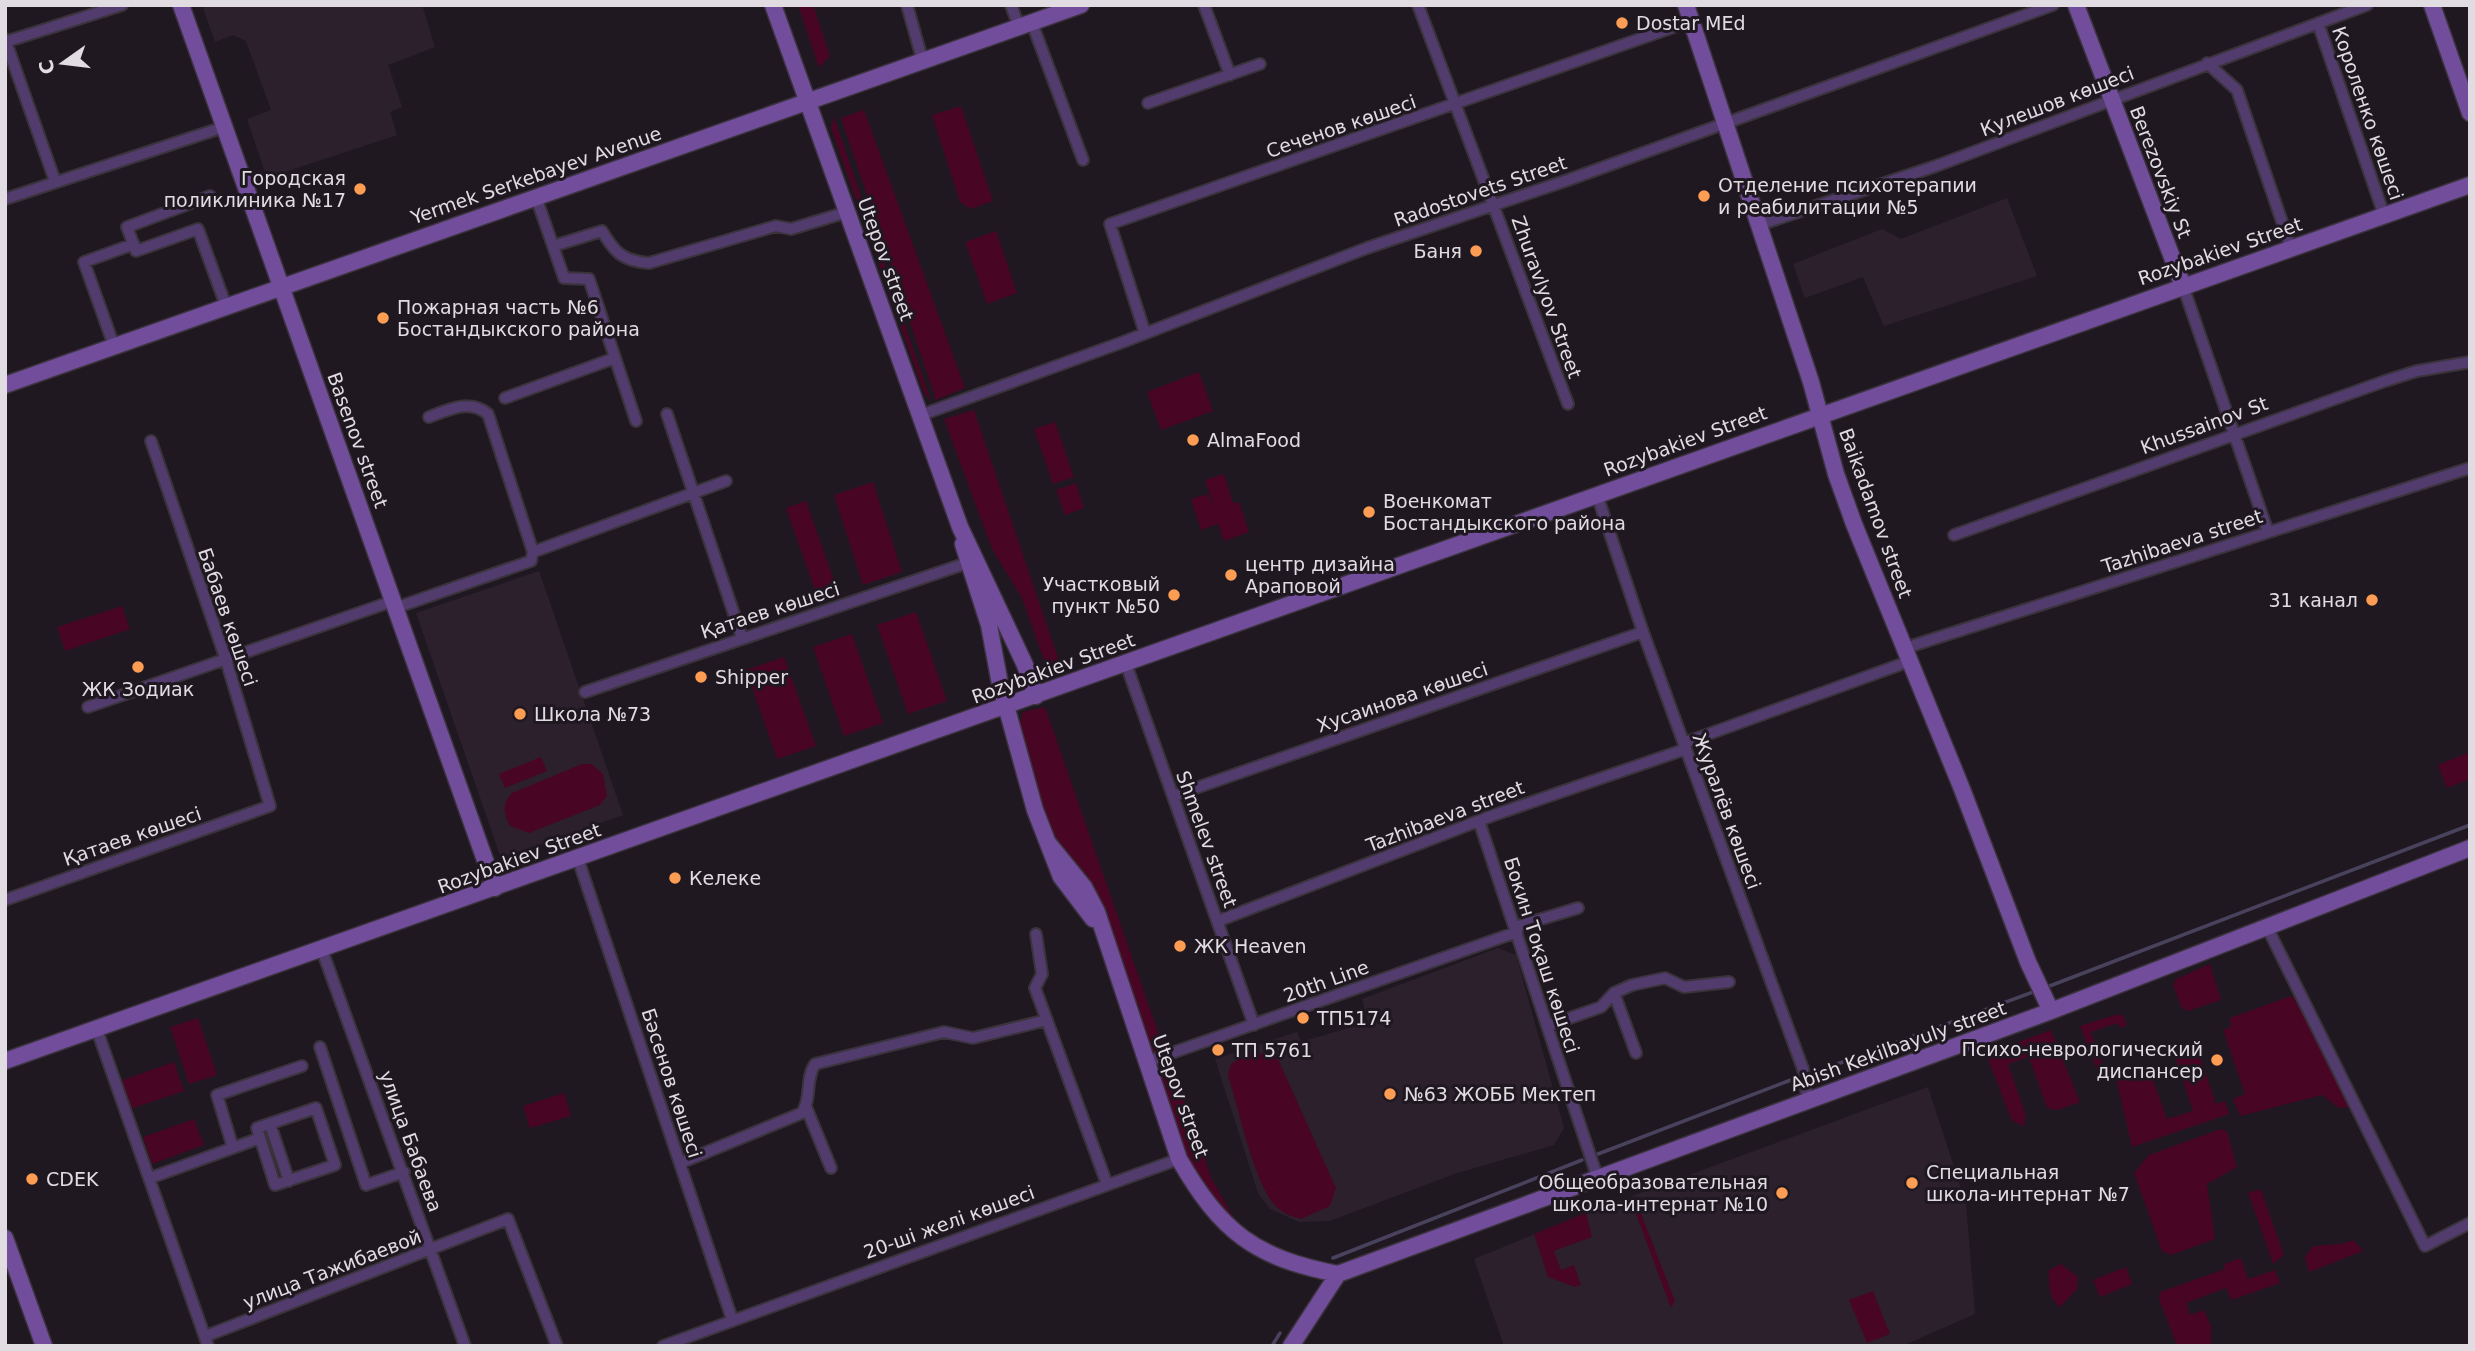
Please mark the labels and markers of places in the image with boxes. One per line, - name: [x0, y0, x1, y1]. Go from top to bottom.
- place label: Dostar MEd: [1636, 12, 1746, 34]
- marker: Dostar MEd: [1614, 15, 1630, 31]
- place label: Городская поликлиника №17: [164, 167, 346, 211]
- place label: Отделение психотерапии и реабилитации №5: [1718, 174, 1977, 218]
- marker: Городская поликлиника №17: [352, 181, 368, 197]
- marker: Отделение психотерапии и реабилитации №5: [1696, 188, 1712, 204]
- place label: Баня: [1413, 240, 1462, 262]
- marker: Баня: [1468, 243, 1484, 259]
- place label: Пожарная часть №6 Бостандыкского района: [397, 296, 640, 340]
- marker: Пожарная часть №6 Бостандыкского района: [375, 310, 391, 326]
- place label: AlmaFood: [1207, 429, 1301, 451]
- marker: AlmaFood: [1185, 432, 1201, 448]
- place label: Военкомат Бостандыкского района: [1383, 490, 1626, 534]
- marker: Военкомат Бостандыкского района: [1361, 504, 1377, 520]
- place label: центр дизайна Араповой: [1245, 553, 1395, 597]
- marker: центр дизайна Араповой: [1223, 567, 1239, 583]
- place label: Участковый пункт №50: [1042, 573, 1160, 617]
- marker: Участковый пункт №50: [1166, 587, 1182, 603]
- place label: 31 канал: [2268, 589, 2358, 611]
- marker: 31 канал: [2364, 592, 2380, 608]
- marker: ЖК Зодиак: [130, 659, 146, 675]
- place label: Shipper: [715, 666, 788, 688]
- marker: Shipper: [693, 669, 709, 685]
- place label: ЖК Зодиак: [82, 678, 194, 700]
- place label: Школа №73: [534, 703, 651, 725]
- marker: Школа №73: [512, 706, 528, 722]
- place label: Келеке: [689, 867, 761, 889]
- marker: Келеке: [667, 870, 683, 886]
- place label: ЖК Heaven: [1194, 935, 1307, 957]
- marker: ЖК Heaven: [1172, 938, 1188, 954]
- place label: ТП5174: [1316, 1007, 1391, 1029]
- marker: ТП5174: [1295, 1010, 1311, 1026]
- place label: Психо-неврологический диспансер: [1962, 1038, 2203, 1082]
- place label: ТП 5761: [1231, 1039, 1312, 1061]
- marker: ТП 5761: [1210, 1042, 1226, 1058]
- marker: Психо-неврологический диспансер: [2209, 1052, 2225, 1068]
- place label: №63 ЖОББ Мектеп: [1404, 1083, 1596, 1105]
- marker: №63 ЖОББ Мектеп: [1382, 1086, 1398, 1102]
- place label: Специальная школа-интернат №7: [1926, 1161, 2130, 1205]
- place label: CDEK: [46, 1168, 99, 1190]
- marker: CDEK: [24, 1171, 40, 1187]
- place label: Общеобразовательная школа-интернат №10: [1539, 1171, 1768, 1215]
- marker: Специальная школа-интернат №7: [1904, 1175, 1920, 1191]
- marker: Общеобразовательная школа-интернат №10: [1774, 1185, 1790, 1201]

